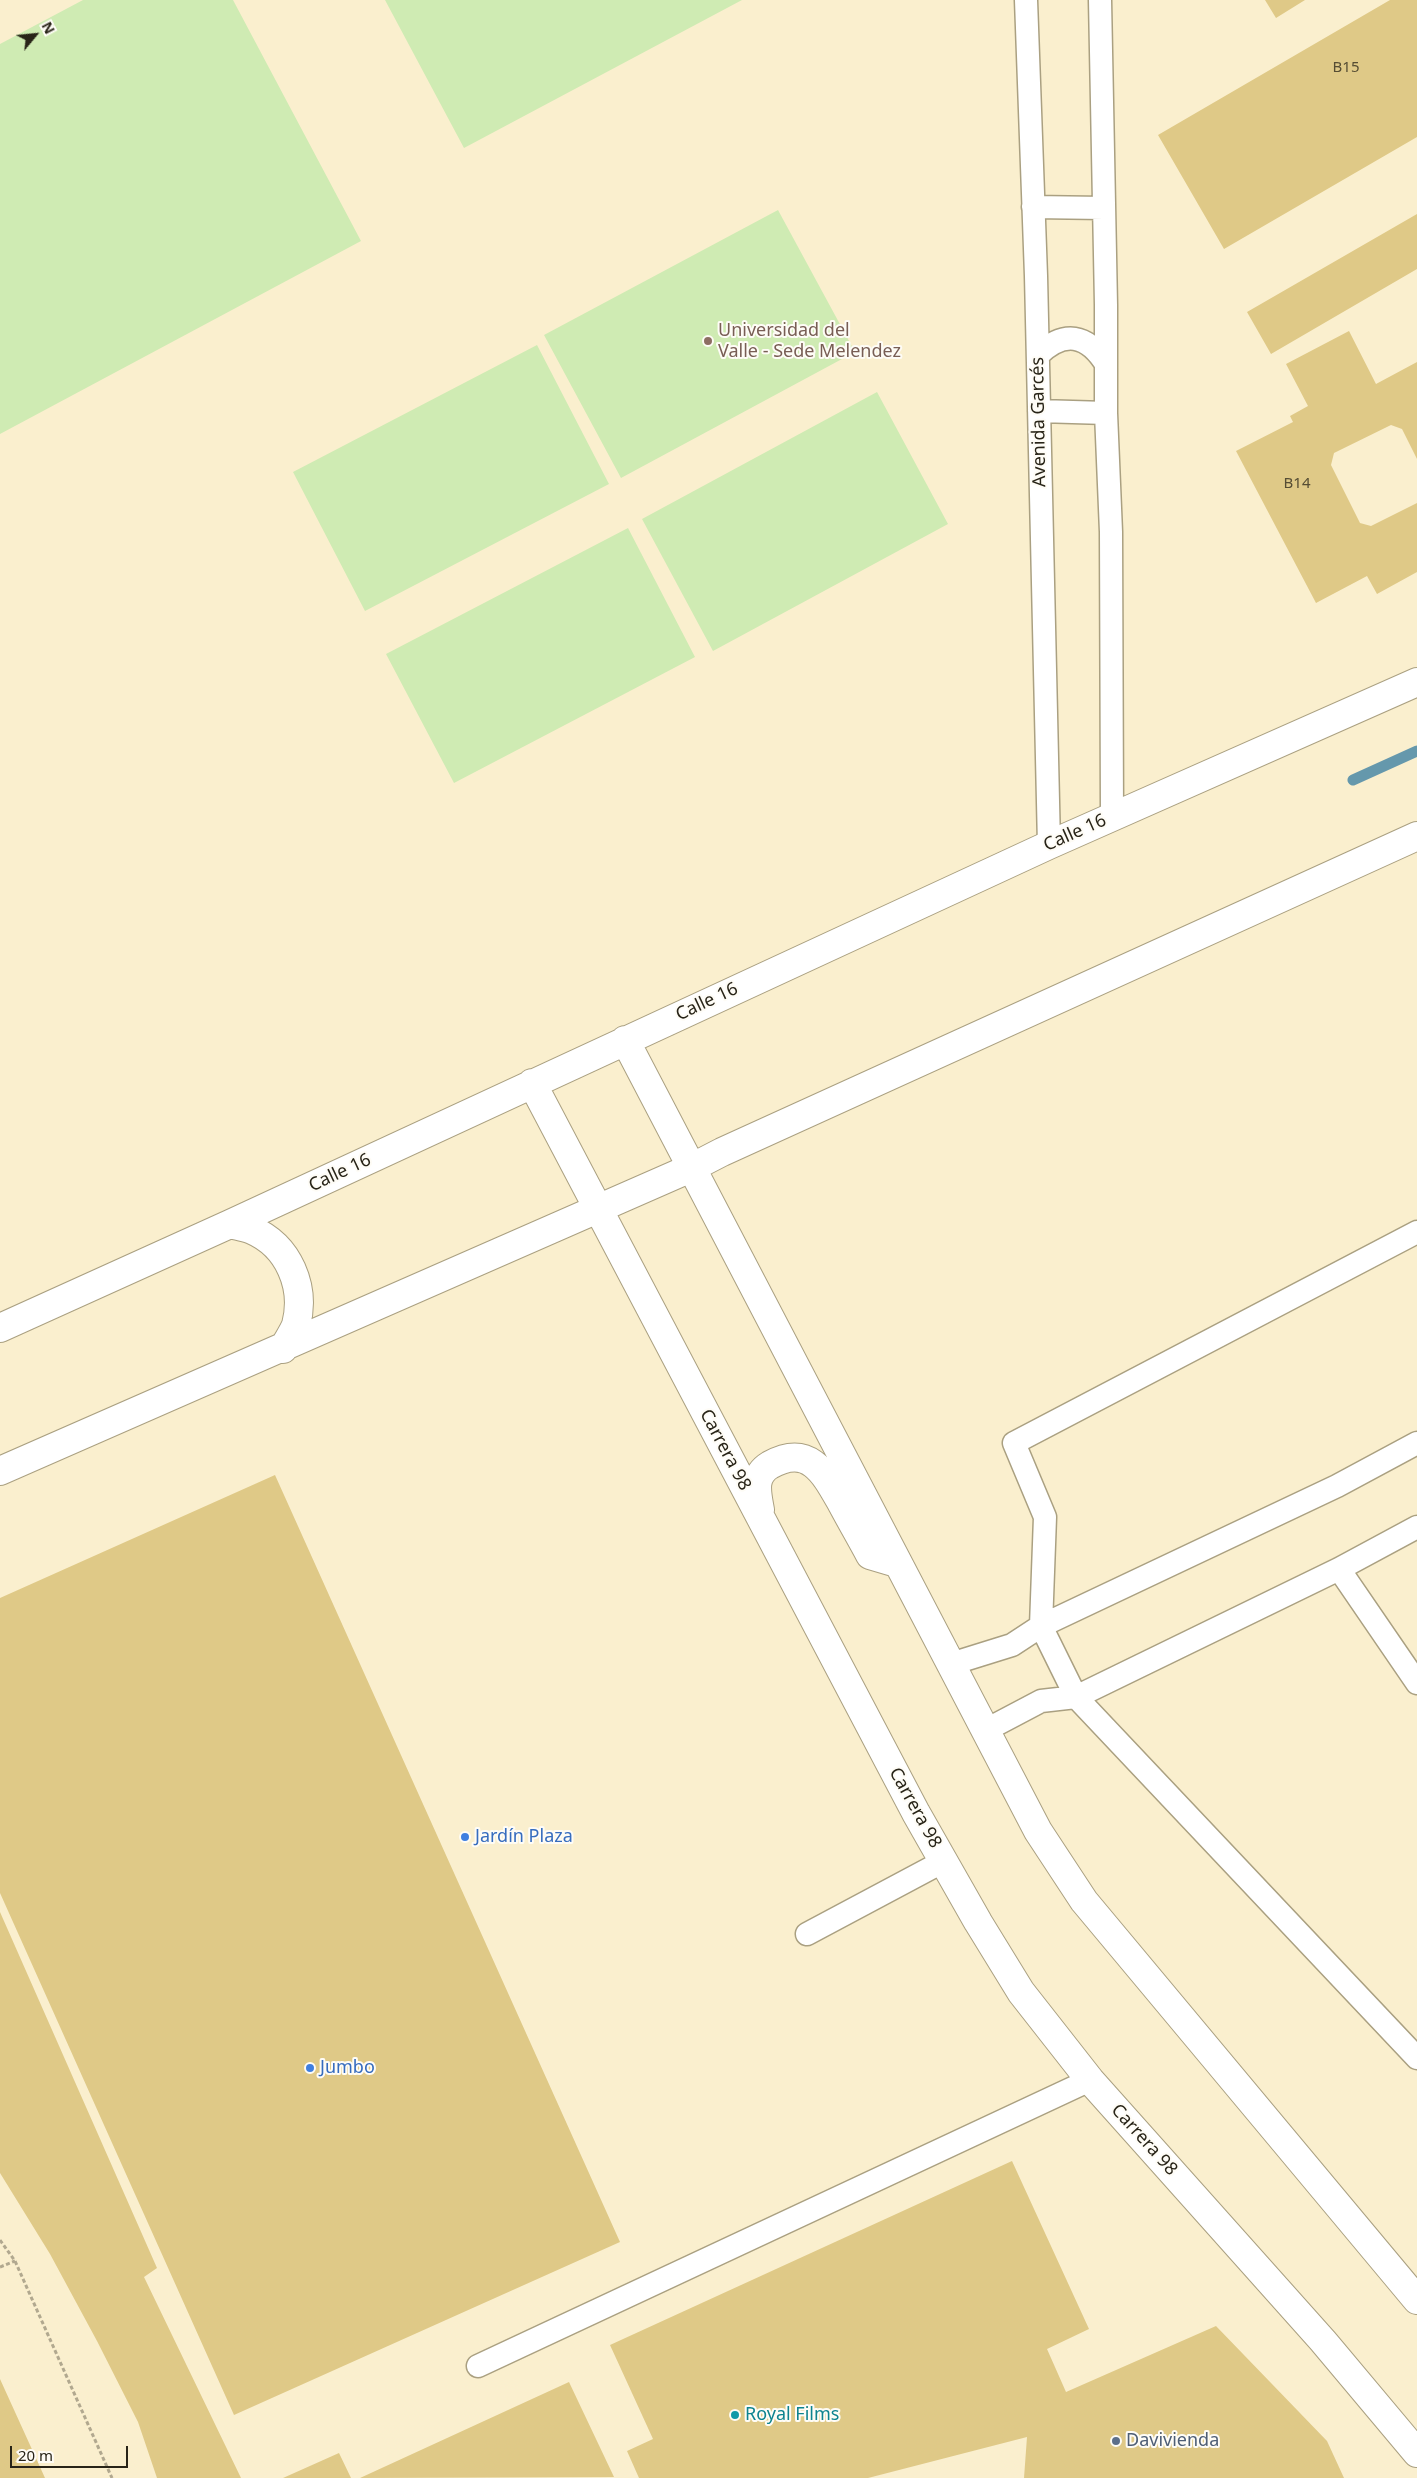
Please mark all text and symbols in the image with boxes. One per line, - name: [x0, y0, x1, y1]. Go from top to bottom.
- north arrow: [10, 10, 60, 60]
- text: N: [38, 18, 60, 37]
- house number: B15: [1333, 59, 1359, 77]
- place label: Universidad del Valle - Sede Melendez: [718, 320, 901, 362]
- marker: Universidad del Valle - Sede Melendez: [702, 335, 714, 347]
- street label: Avenida Garcés: [1027, 357, 1051, 487]
- house number: B14: [1284, 475, 1310, 493]
- street label: Calle 16: [1040, 810, 1110, 856]
- street label: Calle 16: [672, 978, 742, 1026]
- street label: Calle 16: [305, 1149, 375, 1197]
- street label: Carrera 98: [695, 1406, 755, 1494]
- street label: Carrera 98: [884, 1764, 946, 1852]
- place label: Jardín Plaza: [475, 1826, 573, 1848]
- marker: Jardín Plaza: [459, 1831, 471, 1843]
- place label: Jumbo: [320, 2057, 375, 2079]
- marker: Jumbo: [304, 2062, 316, 2074]
- street label: Carrera 98: [1106, 2100, 1182, 2180]
- place label: Royal Films: [745, 2404, 839, 2426]
- marker: Royal Films: [729, 2409, 741, 2421]
- place label: Davivienda: [1126, 2430, 1219, 2452]
- marker: Davivienda: [1110, 2435, 1122, 2447]
- scale bar: [12, 2436, 130, 2468]
- text: 20 m: [18, 2445, 53, 2465]

